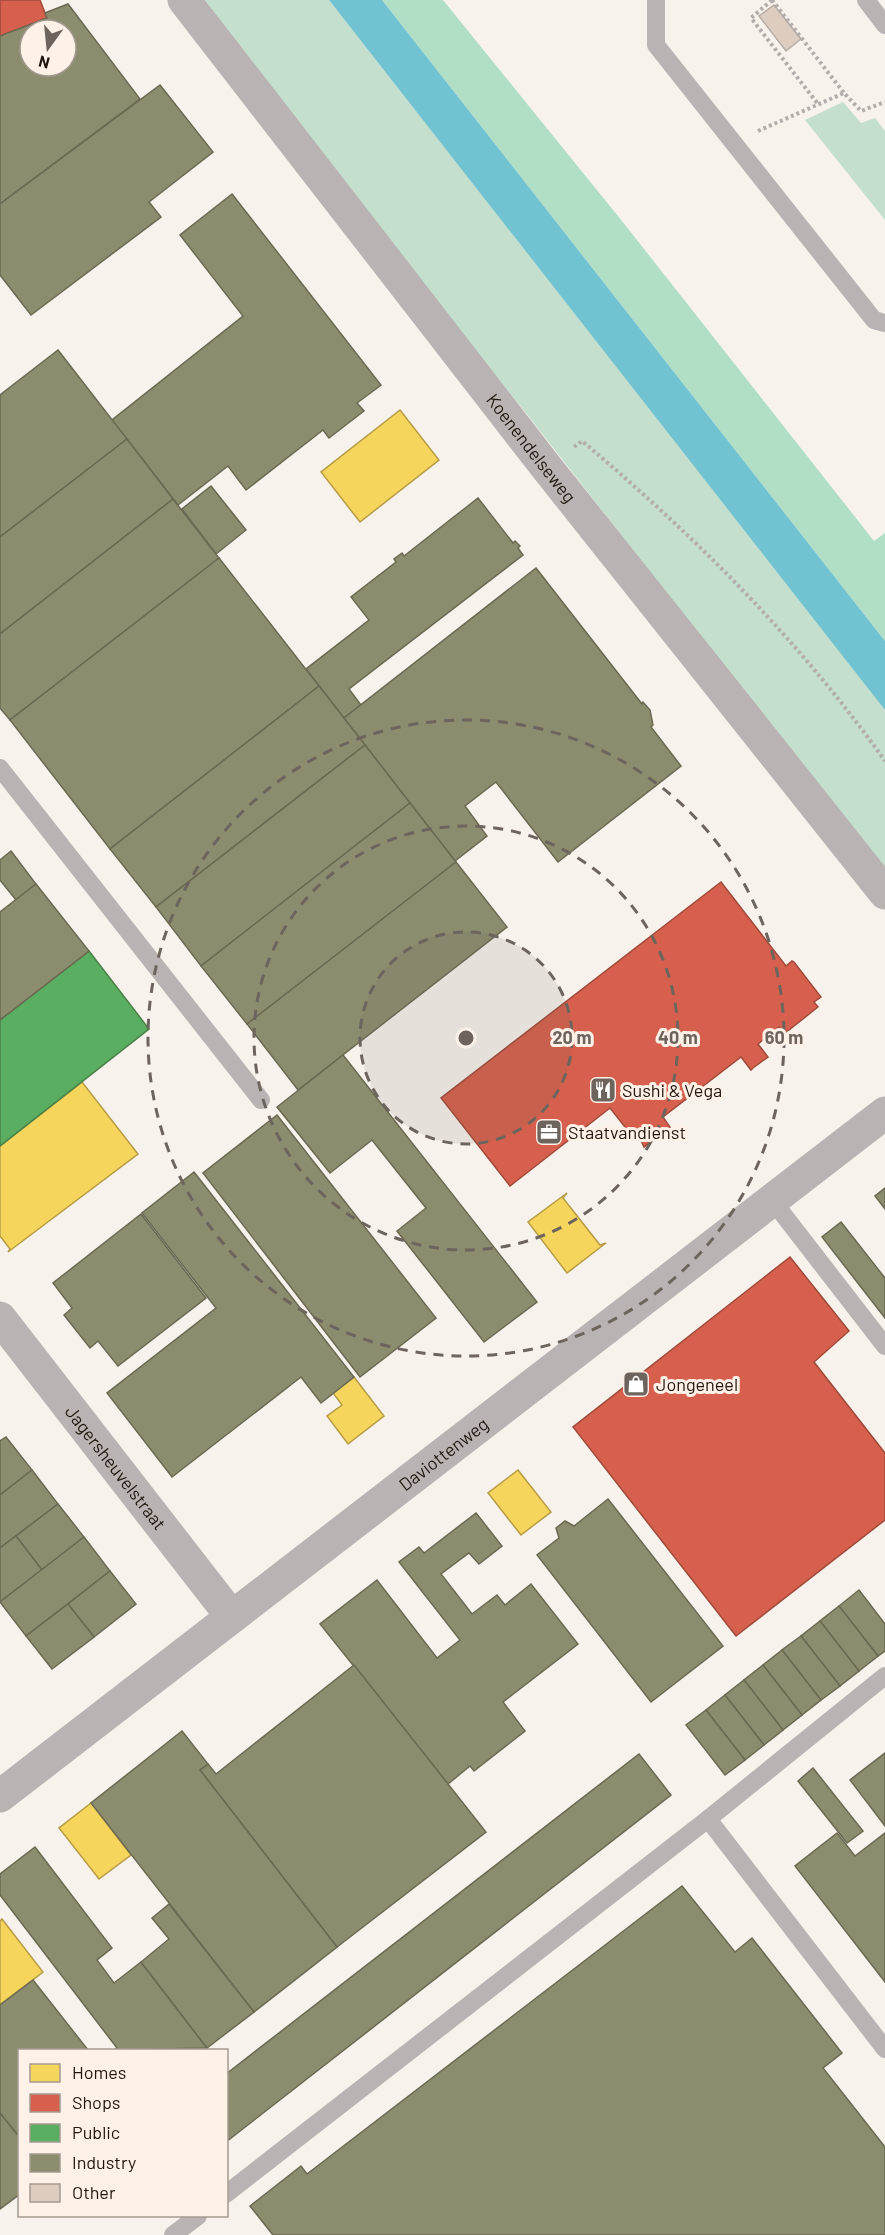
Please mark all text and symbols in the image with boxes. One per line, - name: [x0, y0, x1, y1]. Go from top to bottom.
- north arrow: [18, 18, 78, 78]
- text: N: [36, 52, 52, 74]
- street label: Koenendelseweg: [482, 389, 581, 507]
- text: 20 m: [553, 1026, 591, 1048]
- text: 40 m: [658, 1026, 698, 1048]
- text: 60 m: [765, 1026, 803, 1048]
- centre of rings: [456, 1028, 476, 1048]
- restaurant icon: Sushi & Vega: [588, 1075, 618, 1105]
- place label: Sushi & Vega: [622, 1079, 722, 1101]
- office icon: Staatvandienst: [534, 1117, 564, 1147]
- place label: Staatvandienst: [568, 1121, 686, 1143]
- shop icon: Jongeneel: [621, 1369, 651, 1399]
- place label: Jongeneel: [656, 1373, 738, 1395]
- street label: Jagersheuvelstraat: [61, 1401, 171, 1534]
- street label: Daviottenweg: [394, 1412, 492, 1495]
- legend: [18, 2049, 228, 2217]
- text: Homes: [72, 2061, 126, 2083]
- text: Shops: [72, 2091, 121, 2113]
- text: Public: [72, 2121, 120, 2143]
- text: Industry: [72, 2151, 136, 2173]
- text: Other: [72, 2181, 116, 2203]

